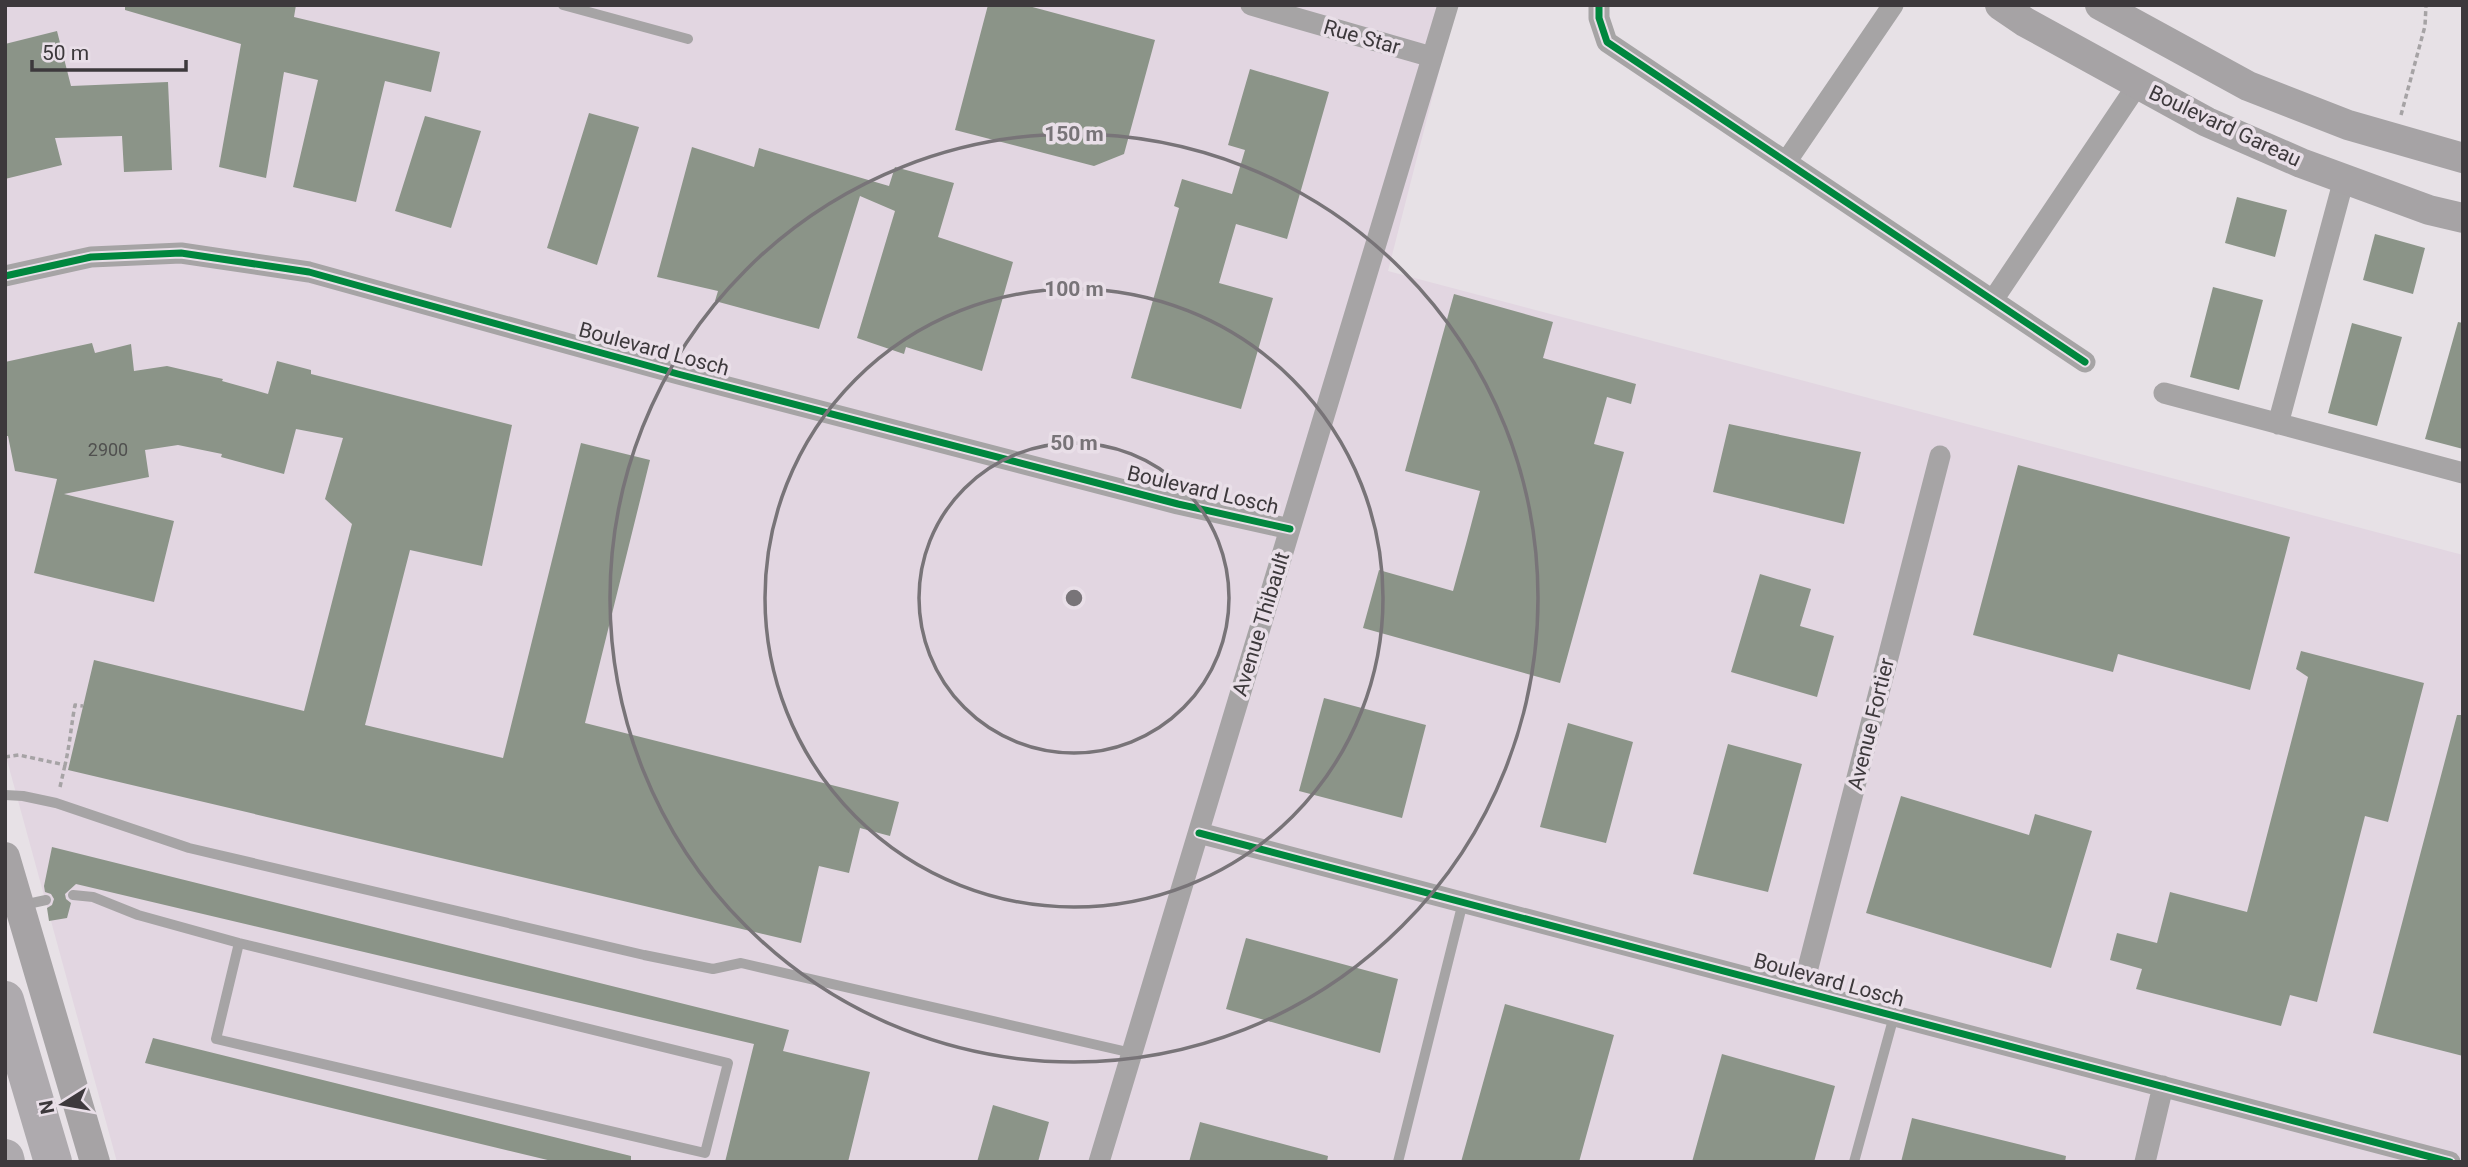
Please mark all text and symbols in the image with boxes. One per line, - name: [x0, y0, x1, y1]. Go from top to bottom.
- street label: Rue Star: [1321, 15, 1403, 59]
- scale bar: [32, 28, 186, 72]
- text: 50 m: [42, 41, 89, 65]
- street label: Boulevard Gareau: [2145, 80, 2305, 172]
- text: 150 m: [1044, 122, 1104, 146]
- text: 100 m: [1044, 277, 1104, 301]
- street label: Boulevard Losch: [576, 317, 732, 381]
- text: 50 m: [1050, 431, 1098, 455]
- house number: 2900: [88, 439, 128, 460]
- street label: Boulevard Losch: [1125, 461, 1281, 519]
- street label: Avenue Thibault: [1228, 549, 1294, 699]
- centre of rings: [1062, 586, 1086, 610]
- street label: Avenue Fortier: [1843, 656, 1899, 792]
- street label: Boulevard Losch: [1751, 948, 1907, 1012]
- north arrow: [28, 1069, 98, 1139]
- text: N: [34, 1098, 59, 1116]

